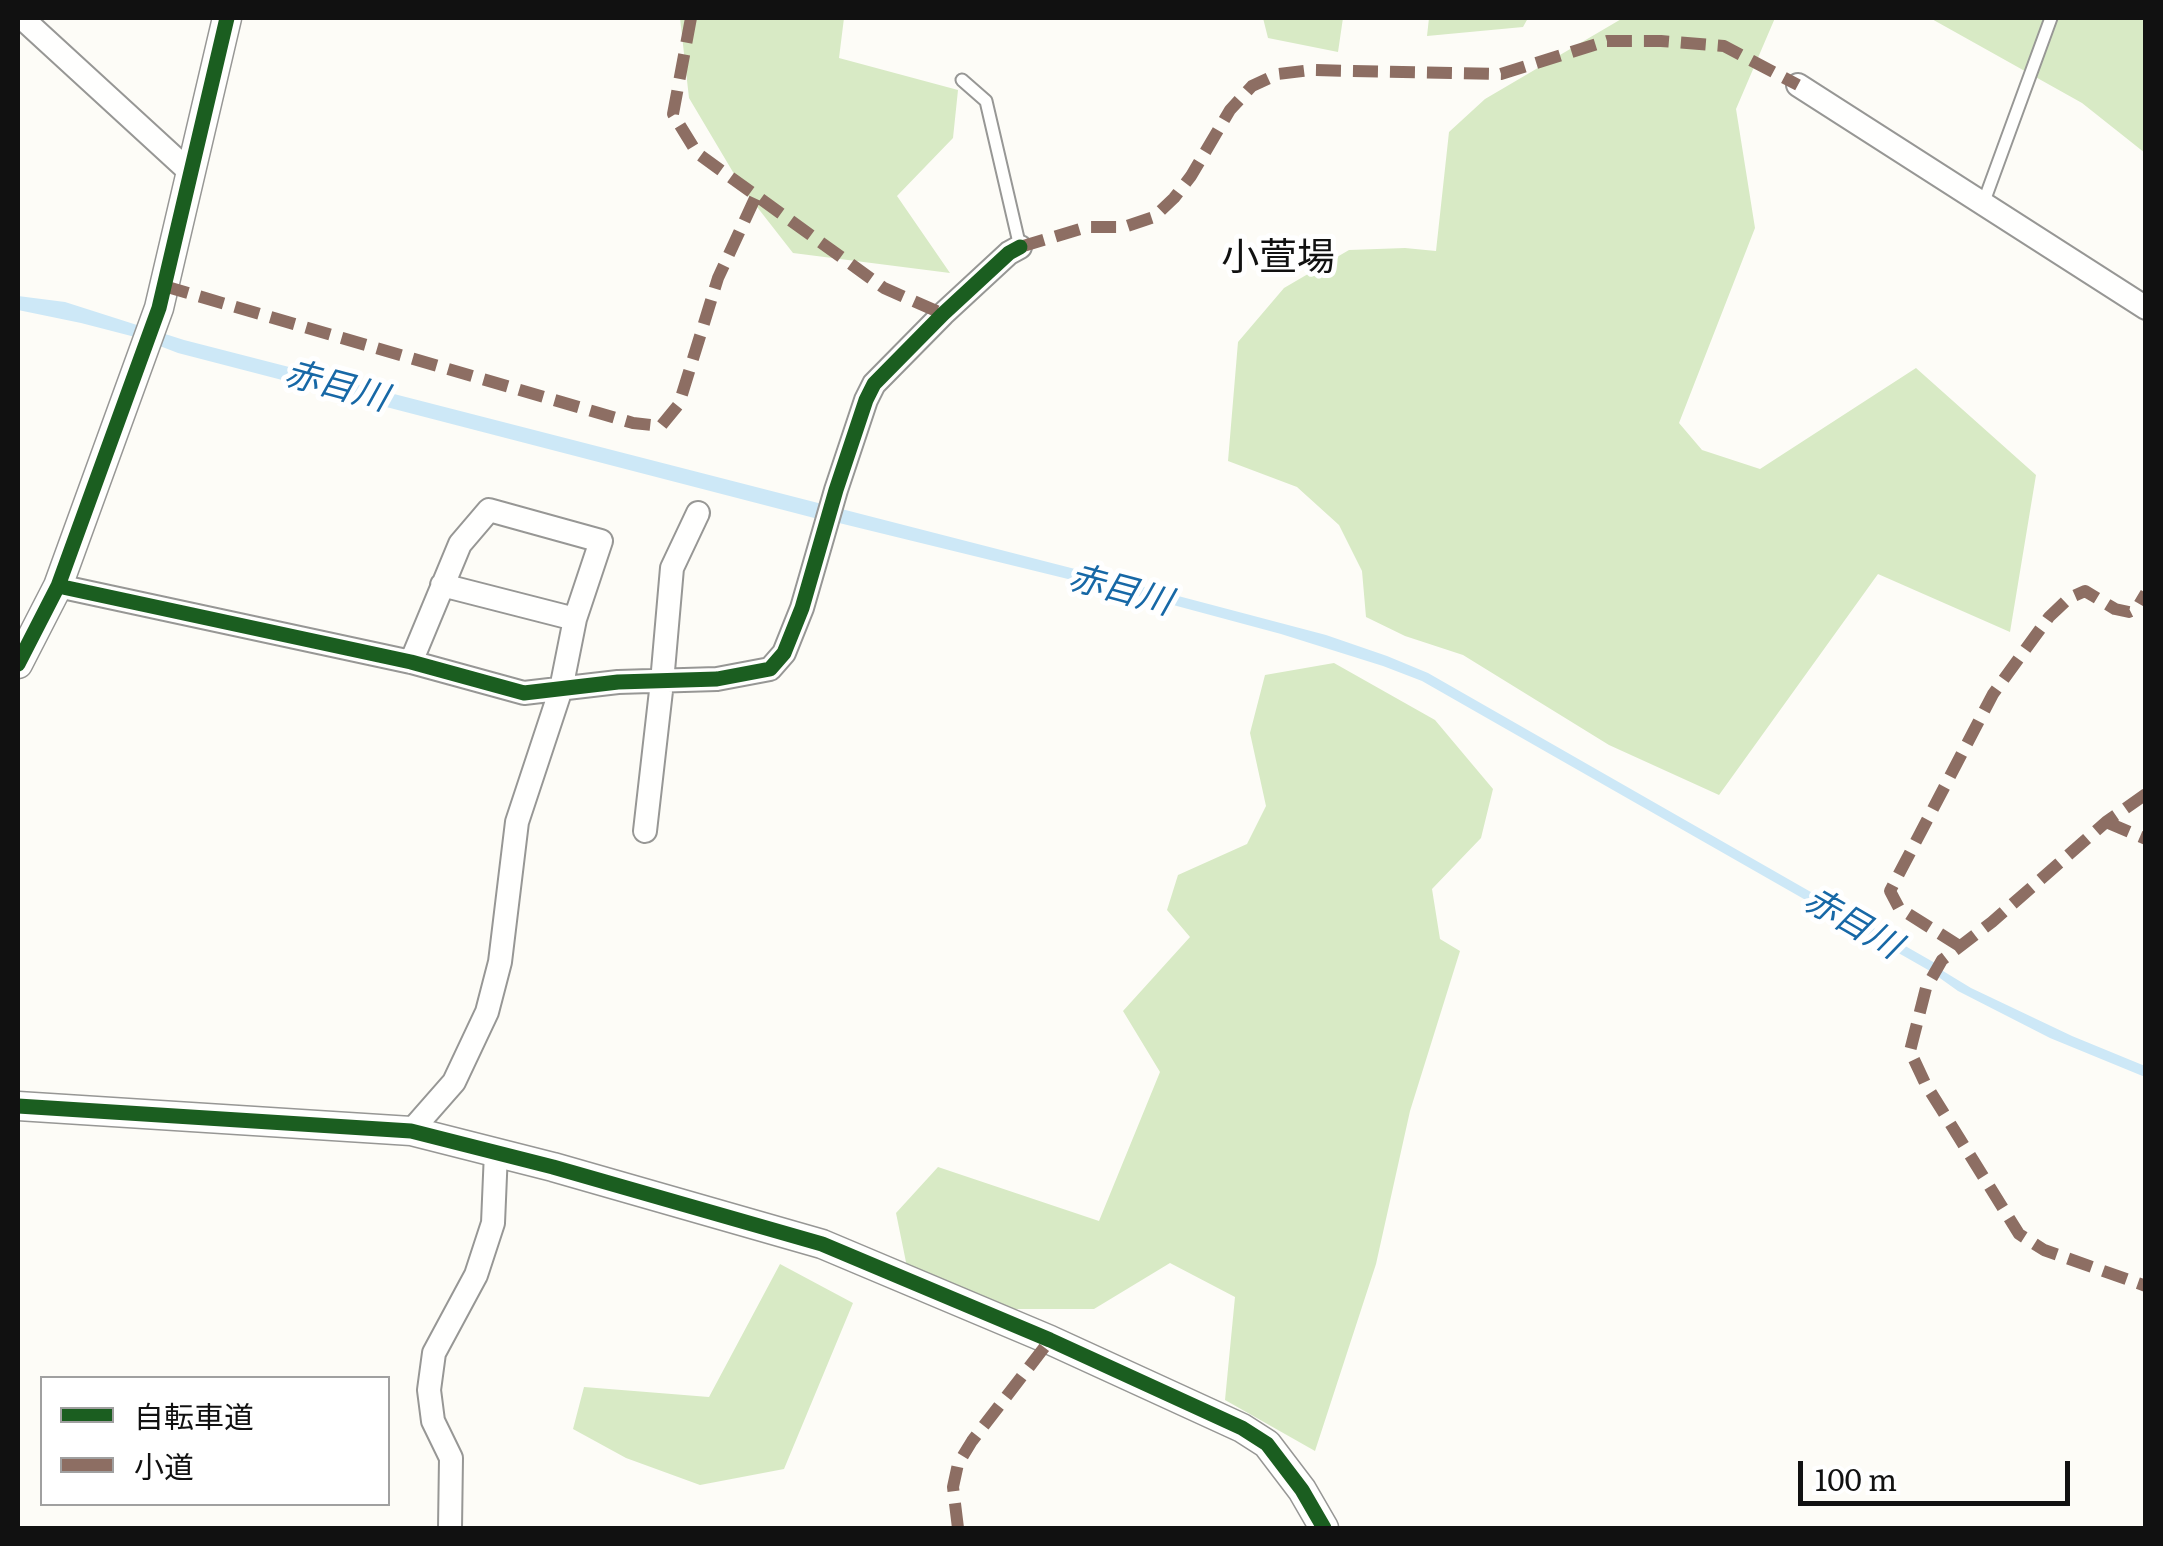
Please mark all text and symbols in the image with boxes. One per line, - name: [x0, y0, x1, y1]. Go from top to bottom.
- district label: 小萱場: [1221, 236, 1335, 282]
- water label: 赤目川: [280, 353, 392, 421]
- water label: 赤目川: [1064, 557, 1176, 625]
- water label: 赤目川: [1796, 880, 1908, 968]
- legend: [40, 1376, 390, 1506]
- text: 自転車道: [134, 1393, 254, 1437]
- scale bar: [1803, 1441, 2076, 1503]
- text: 小道: [134, 1443, 194, 1487]
- text: 100 m: [1815, 1456, 1897, 1500]

